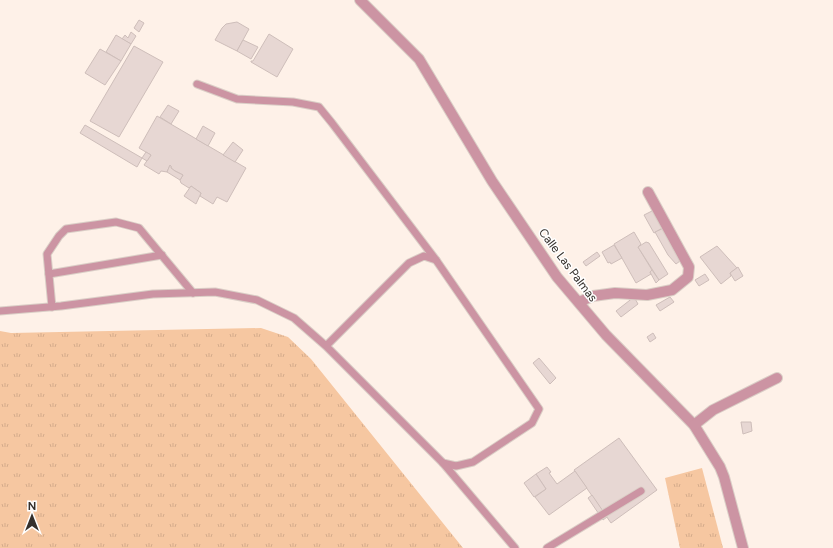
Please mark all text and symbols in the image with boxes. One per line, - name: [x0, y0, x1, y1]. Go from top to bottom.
- street label: Calle Las Palmas: [536, 226, 600, 305]
- north arrow: [12, 496, 52, 536]
- text: N: [28, 500, 36, 513]

